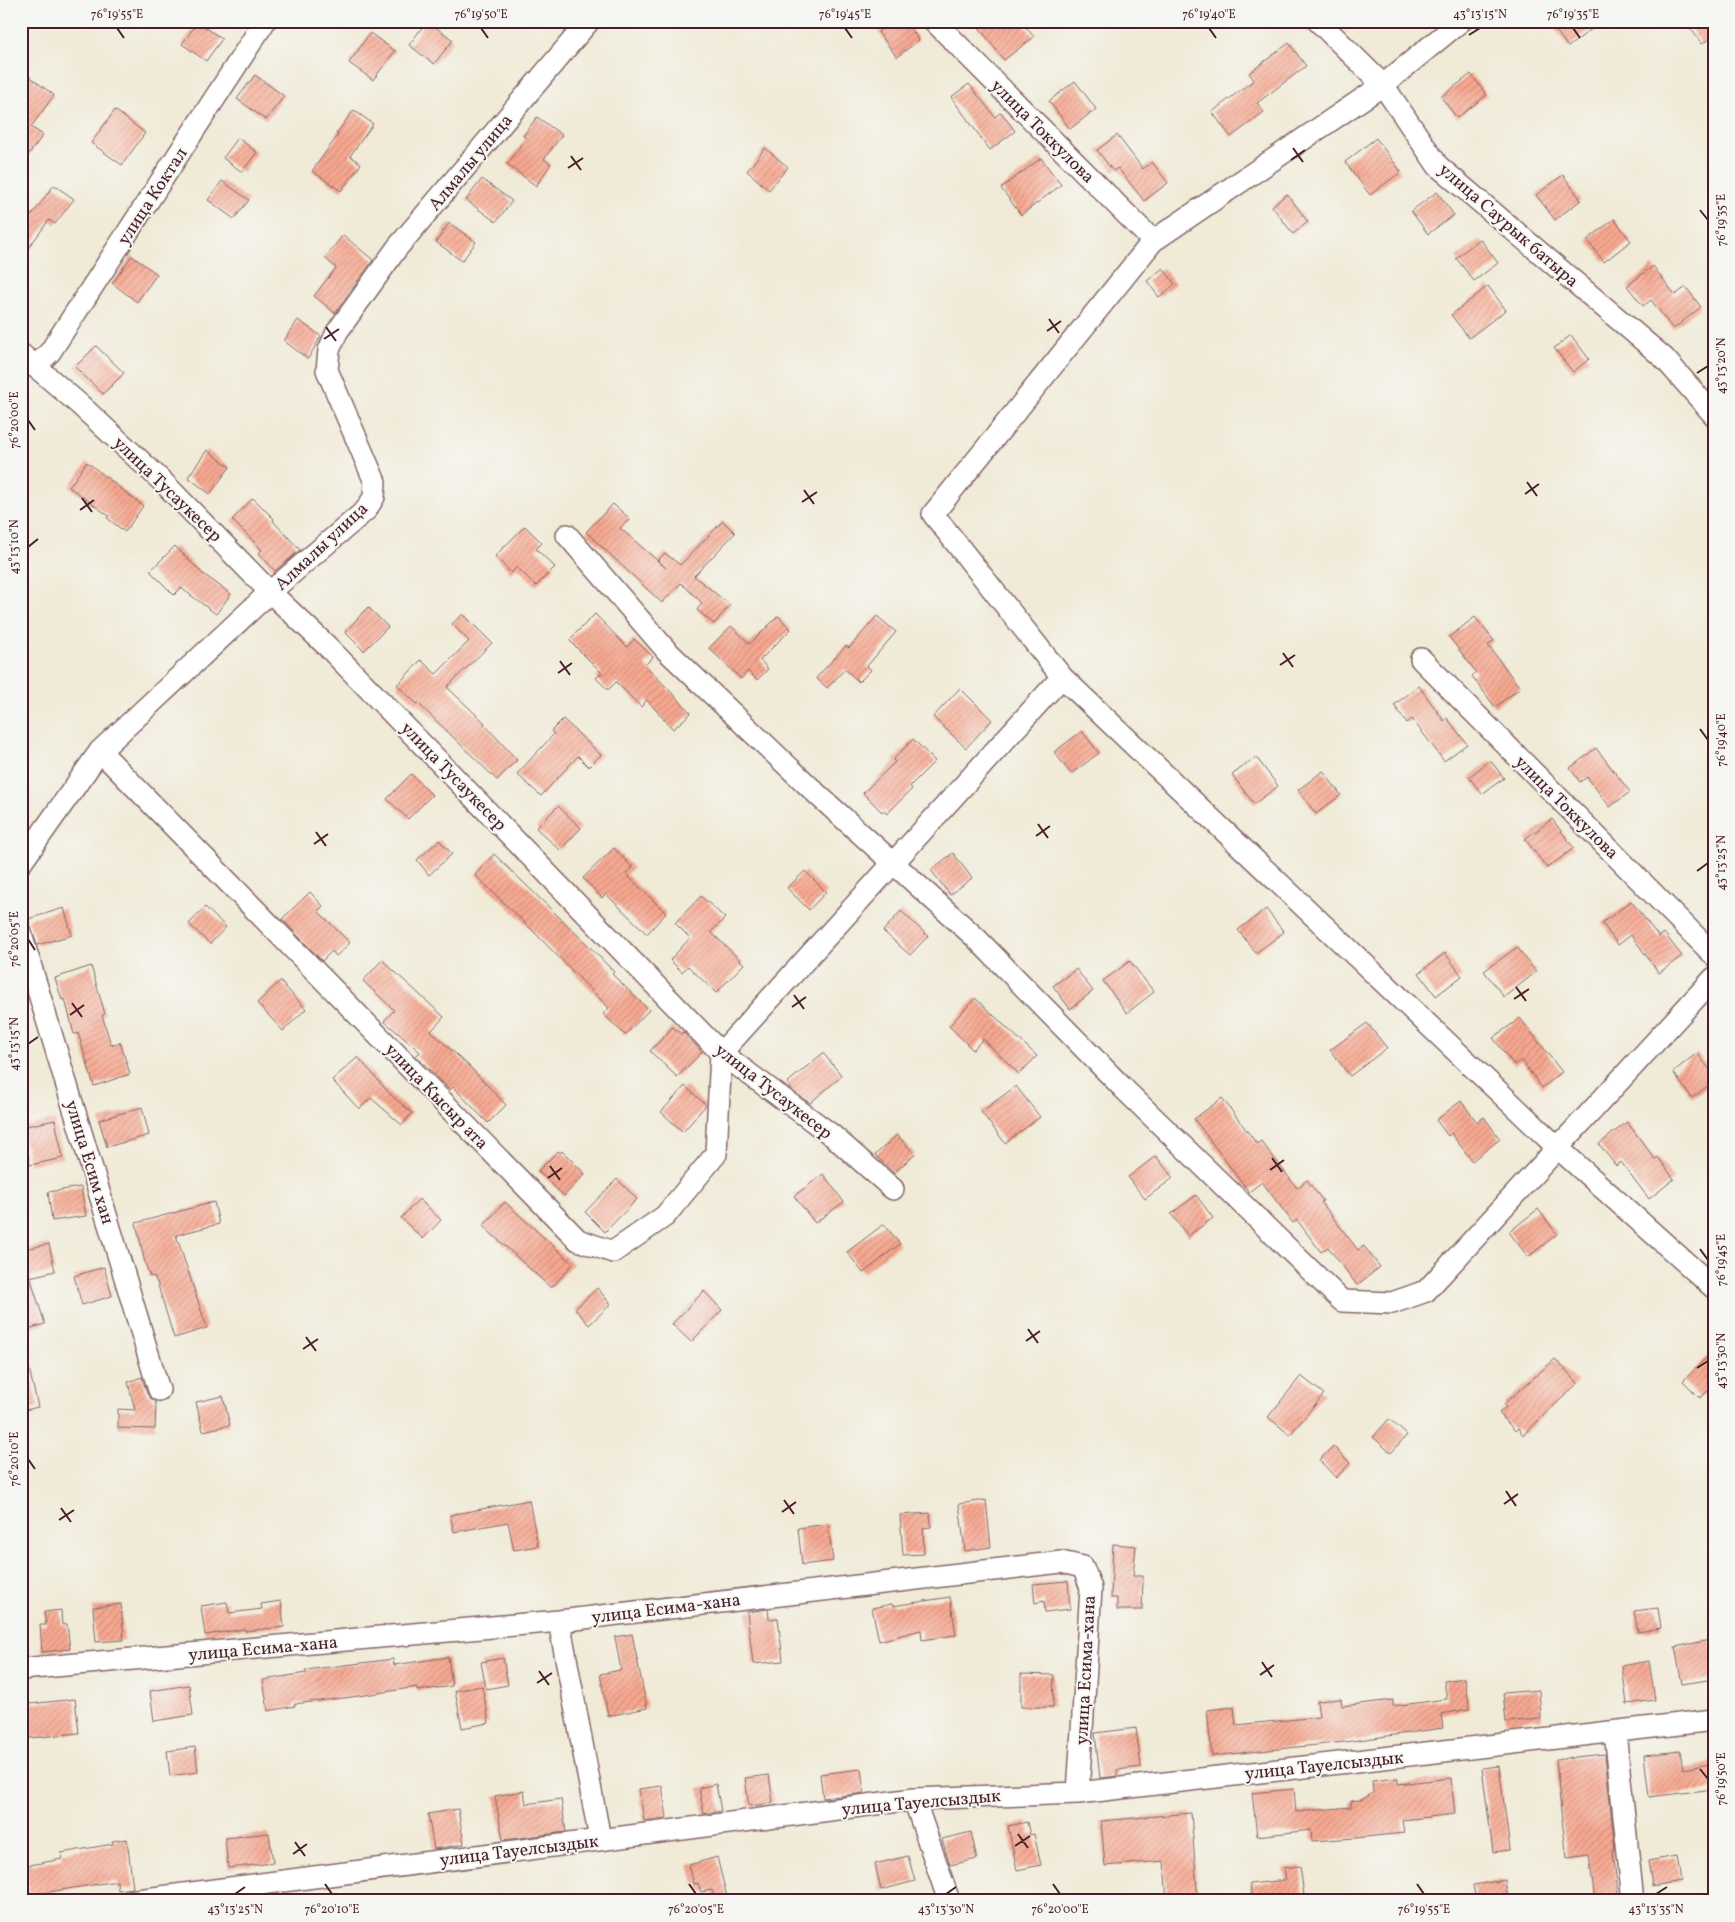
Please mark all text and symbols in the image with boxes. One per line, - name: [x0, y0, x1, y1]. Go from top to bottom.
- text: 76°19'55"E: [91, 7, 143, 23]
- text: 76°19'50"E: [454, 7, 508, 23]
- text: 76°19'45"E: [819, 7, 871, 23]
- text: 76°19'40"E: [1182, 7, 1236, 23]
- text: 43°13'15"N: [1453, 7, 1507, 23]
- text: 76°19'35"E: [1547, 7, 1599, 23]
- street label: улица Токкулова: [984, 74, 1100, 190]
- street label: Алмалы улица: [423, 109, 519, 217]
- street label: улица Коктал: [112, 143, 194, 251]
- street label: улица Саурык батыра: [1433, 158, 1583, 294]
- text: 76°19'35"E: [1714, 194, 1730, 246]
- text: 43°13'20"N: [1714, 338, 1730, 394]
- text: 76°20'00"E: [7, 391, 23, 449]
- street label: улица Тусаукесер: [107, 431, 227, 549]
- street label: Алмалы улица: [270, 497, 374, 597]
- text: 43°13'10"N: [7, 519, 23, 575]
- text: 76°19'40"E: [1714, 713, 1730, 767]
- street label: улица Тусаукесер: [394, 717, 512, 837]
- street label: улица Токкулова: [1508, 750, 1624, 866]
- text: 43°13'25"N: [1714, 835, 1730, 891]
- text: 76°20'05"E: [7, 911, 23, 967]
- text: 43°13'15"N: [7, 1017, 23, 1071]
- street label: улица Кысыр ата: [378, 1038, 493, 1156]
- street label: улица Тусаукесер: [709, 1038, 837, 1146]
- street label: улица Есим хан: [58, 1097, 119, 1228]
- text: 76°19'45"E: [1714, 1234, 1730, 1286]
- text: 43°13'30"N: [1714, 1333, 1730, 1389]
- text: 76°20'10"E: [7, 1432, 23, 1486]
- street label: улица Есима-хана: [590, 1588, 742, 1631]
- street label: улица Есима-хана: [1070, 1595, 1103, 1746]
- street label: улица Есима-хана: [187, 1631, 339, 1668]
- street label: улица Тауелсыздык: [1243, 1746, 1405, 1787]
- text: 76°19'50"E: [1714, 1752, 1730, 1806]
- street label: улица Тауелсыздык: [841, 1784, 1002, 1823]
- street label: улица Тауелсыздык: [438, 1829, 600, 1874]
- text: 43°13'25"N: [207, 1902, 263, 1918]
- text: 76°20'10"E: [305, 1902, 359, 1918]
- text: 76°20'05"E: [668, 1902, 724, 1918]
- text: 43°13'30"N: [918, 1902, 974, 1918]
- text: 76°20'00"E: [1031, 1902, 1089, 1918]
- text: 76°19'55"E: [1398, 1902, 1450, 1918]
- text: 43°13'35"N: [1628, 1902, 1684, 1918]

